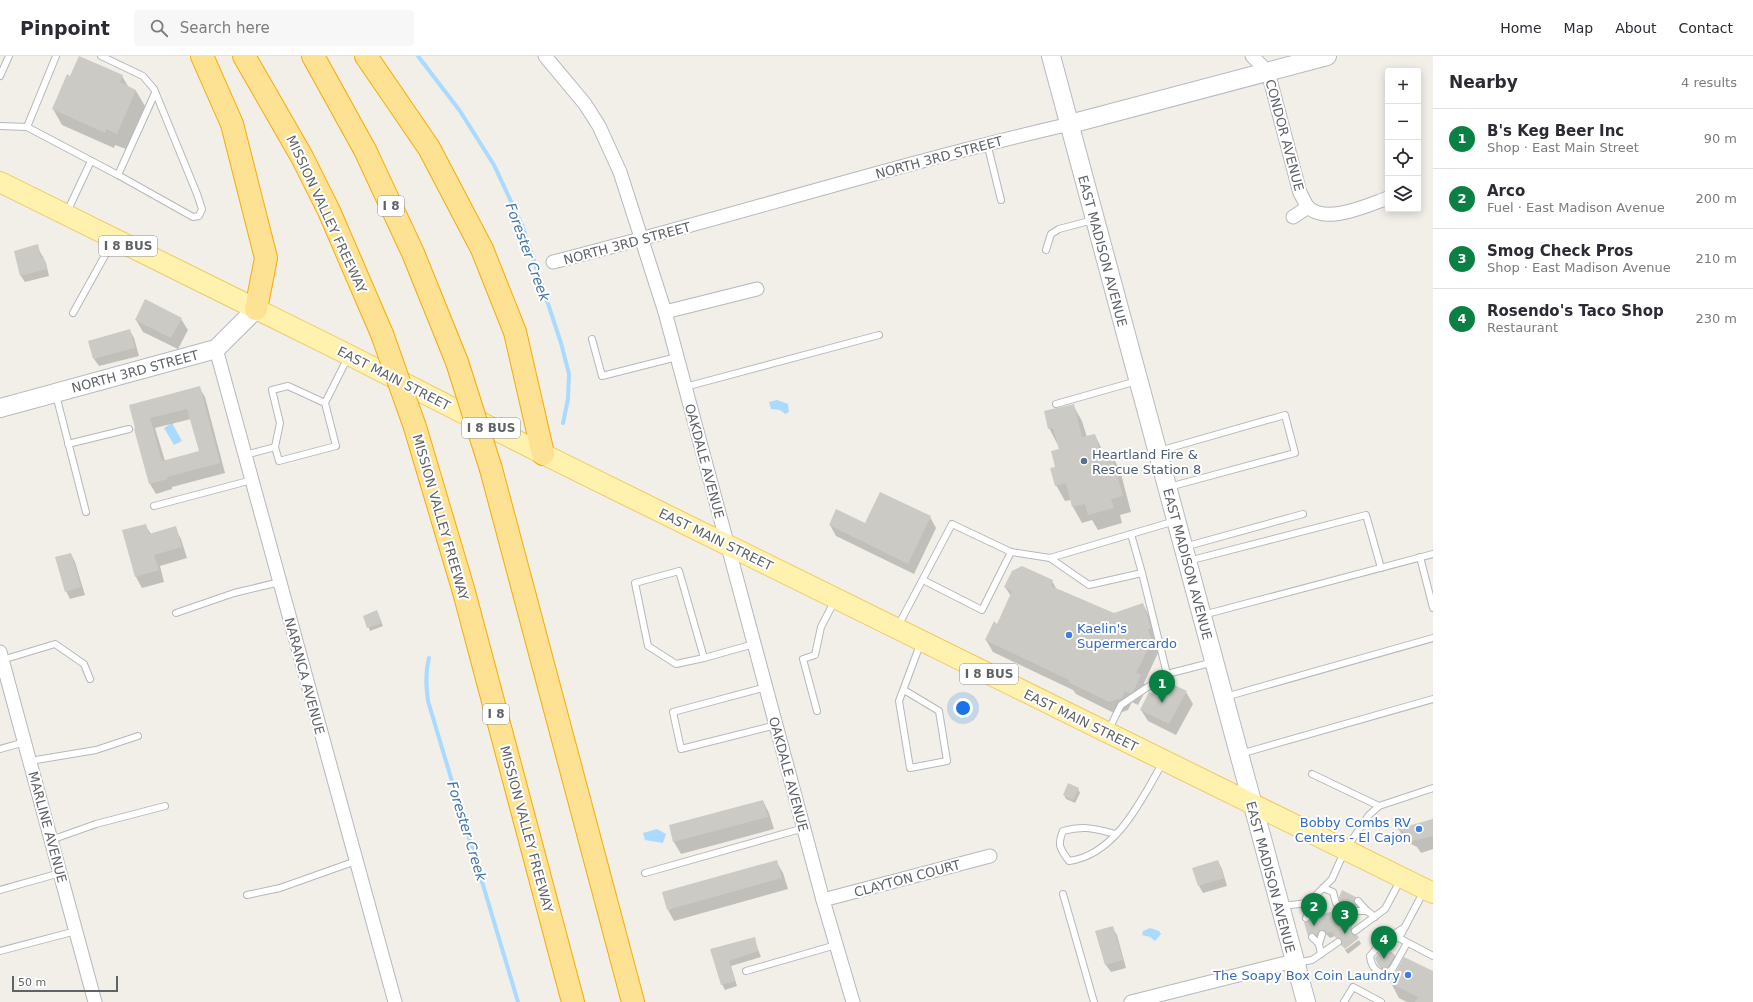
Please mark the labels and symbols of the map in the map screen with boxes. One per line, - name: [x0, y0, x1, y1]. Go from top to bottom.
- street label: CONDOR AVENUE: [1262, 78, 1307, 193]
- street label: MISSION VALLEY FREEWAY: [283, 133, 370, 295]
- street label: NORTH 3RD STREET: [874, 133, 1004, 182]
- street label: EAST MADISON AVENUE: [1075, 174, 1130, 329]
- road number: I 8: [378, 196, 404, 216]
- water label: Forester Creek: [503, 201, 554, 304]
- street label: NORTH 3RD STREET: [562, 219, 692, 268]
- road number: I 8 BUS: [99, 236, 157, 256]
- street label: EAST MAIN STREET: [335, 343, 453, 413]
- street label: NORTH 3RD STREET: [70, 347, 200, 396]
- street label: OAKDALE AVENUE: [682, 402, 727, 520]
- road number: I 8 BUS: [462, 418, 520, 438]
- street label: MISSION VALLEY FREEWAY: [410, 432, 471, 602]
- place label: Heartland Fire & Rescue Station 8: [1092, 447, 1201, 477]
- marker: Heartland Fire & Rescue Station 8: [1079, 456, 1089, 466]
- street label: EAST MADISON AVENUE: [1160, 487, 1215, 642]
- street label: EAST MAIN STREET: [656, 505, 775, 574]
- street label: NARANCA AVENUE: [282, 616, 327, 736]
- place label: Kaelin's Supermercardo: [1077, 621, 1177, 651]
- marker: Kaelin's Supermercardo: [1064, 630, 1074, 640]
- road number: I 8 BUS: [960, 664, 1018, 684]
- pin: 1: [1149, 670, 1175, 703]
- street label: EAST MAIN STREET: [1021, 686, 1140, 755]
- your location: [953, 698, 973, 718]
- road number: I 8: [483, 704, 509, 724]
- street label: OAKDALE AVENUE: [766, 715, 811, 833]
- street label: MISSION VALLEY FREEWAY: [497, 744, 556, 914]
- street label: MARLINE AVENUE: [25, 770, 70, 885]
- water label: Forester Creek: [444, 779, 490, 884]
- street label: EAST MADISON AVENUE: [1243, 800, 1298, 955]
- place label: Bobby Combs RV Centers - El Cajon: [1295, 815, 1411, 845]
- marker: Bobby Combs RV Centers - El Cajon: [1414, 824, 1424, 834]
- street label: CLAYTON COURT: [852, 857, 962, 900]
- pin: 2: [1301, 893, 1327, 926]
- pin: 3: [1332, 901, 1358, 934]
- pin: 4: [1371, 926, 1397, 959]
- place label: The Soapy Box Coin Laundry: [1212, 968, 1400, 983]
- marker: The Soapy Box Coin Laundry: [1403, 970, 1413, 980]
- scale bar: [12, 974, 118, 993]

